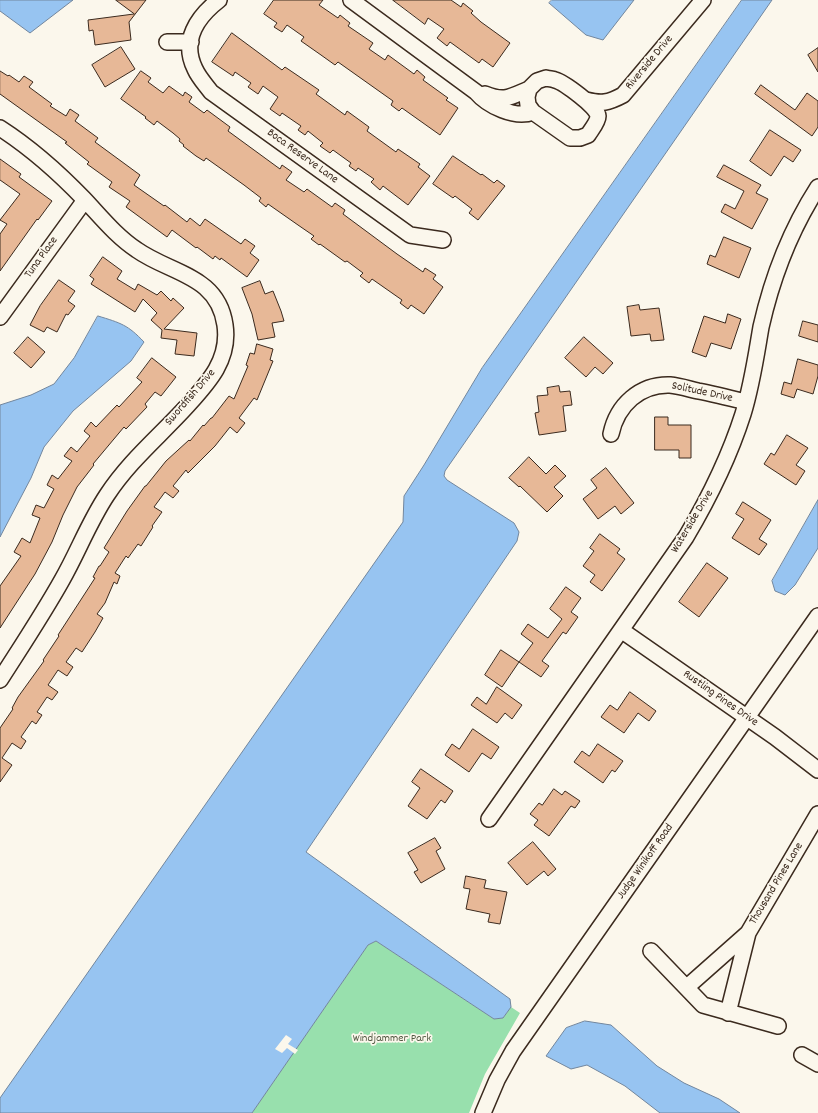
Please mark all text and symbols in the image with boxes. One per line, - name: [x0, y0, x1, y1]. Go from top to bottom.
- street label: Riverside Drive: [623, 33, 677, 93]
- street label: Boca Reserve Lane: [264, 126, 340, 188]
- street label: Tuna Place: [22, 234, 62, 282]
- street label: Swordfish Drive: [162, 367, 220, 429]
- street label: Solitude Drive: [670, 380, 734, 406]
- street label: Waterside Drive: [669, 488, 717, 556]
- street label: Rustling Pines Drive: [680, 668, 760, 730]
- street label: Judge Winikoff Road: [615, 821, 677, 903]
- street label: Thousand Pines Lane: [747, 840, 807, 928]
- park label: Windjammer Park: [353, 1032, 431, 1046]

